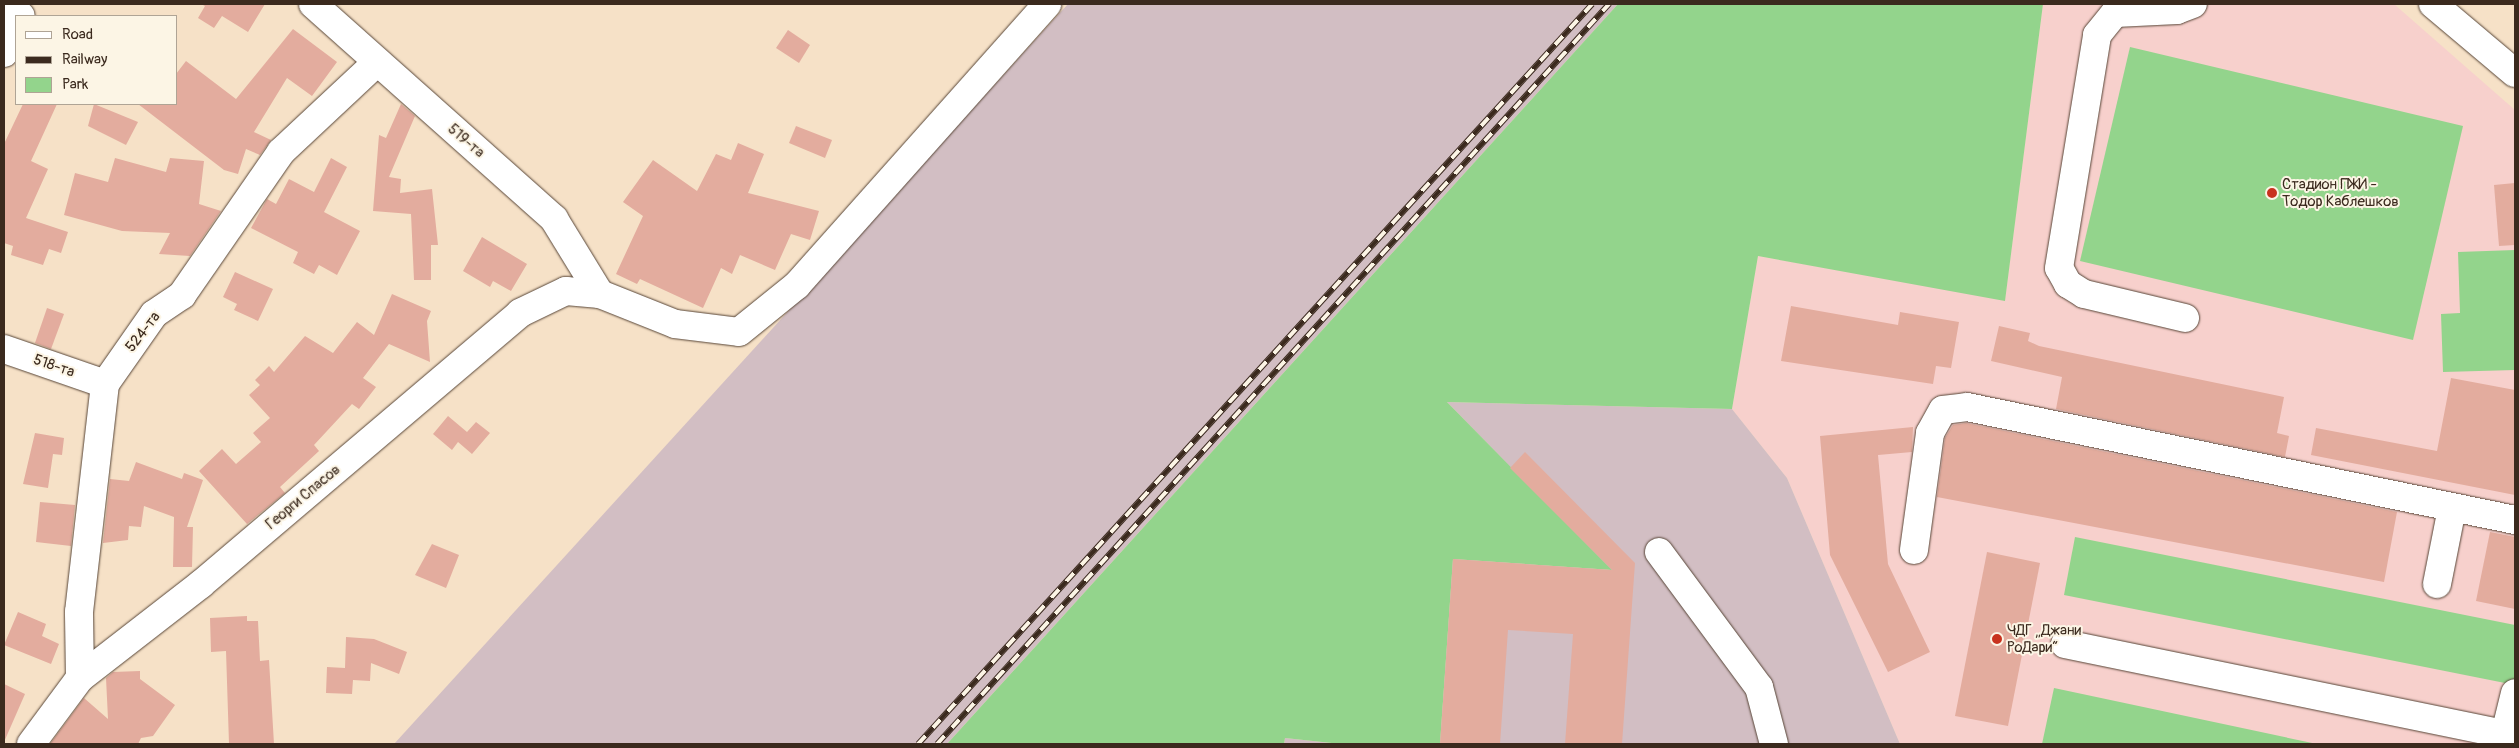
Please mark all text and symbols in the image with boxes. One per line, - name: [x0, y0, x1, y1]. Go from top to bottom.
- legend: [15, 15, 178, 105]
- text: Road: [62, 25, 93, 44]
- text: Railway: [62, 50, 107, 69]
- text: Park: [62, 75, 88, 94]
- street label: 519-та: [444, 120, 488, 162]
- place label: Стадион ПЖИ - Тодор Каблешков: [2282, 175, 2399, 210]
- marker: Стадион ПЖИ - Тодор Каблешков: [2266, 187, 2278, 199]
- street label: 524-та: [122, 308, 164, 356]
- street label: 518-та: [31, 351, 77, 381]
- street label: Георги Спасов: [262, 461, 344, 533]
- place label: ЧДГ „Джани РоДари“: [2007, 621, 2081, 656]
- marker: ЧДГ „Джани РоДари“: [1991, 633, 2003, 645]

